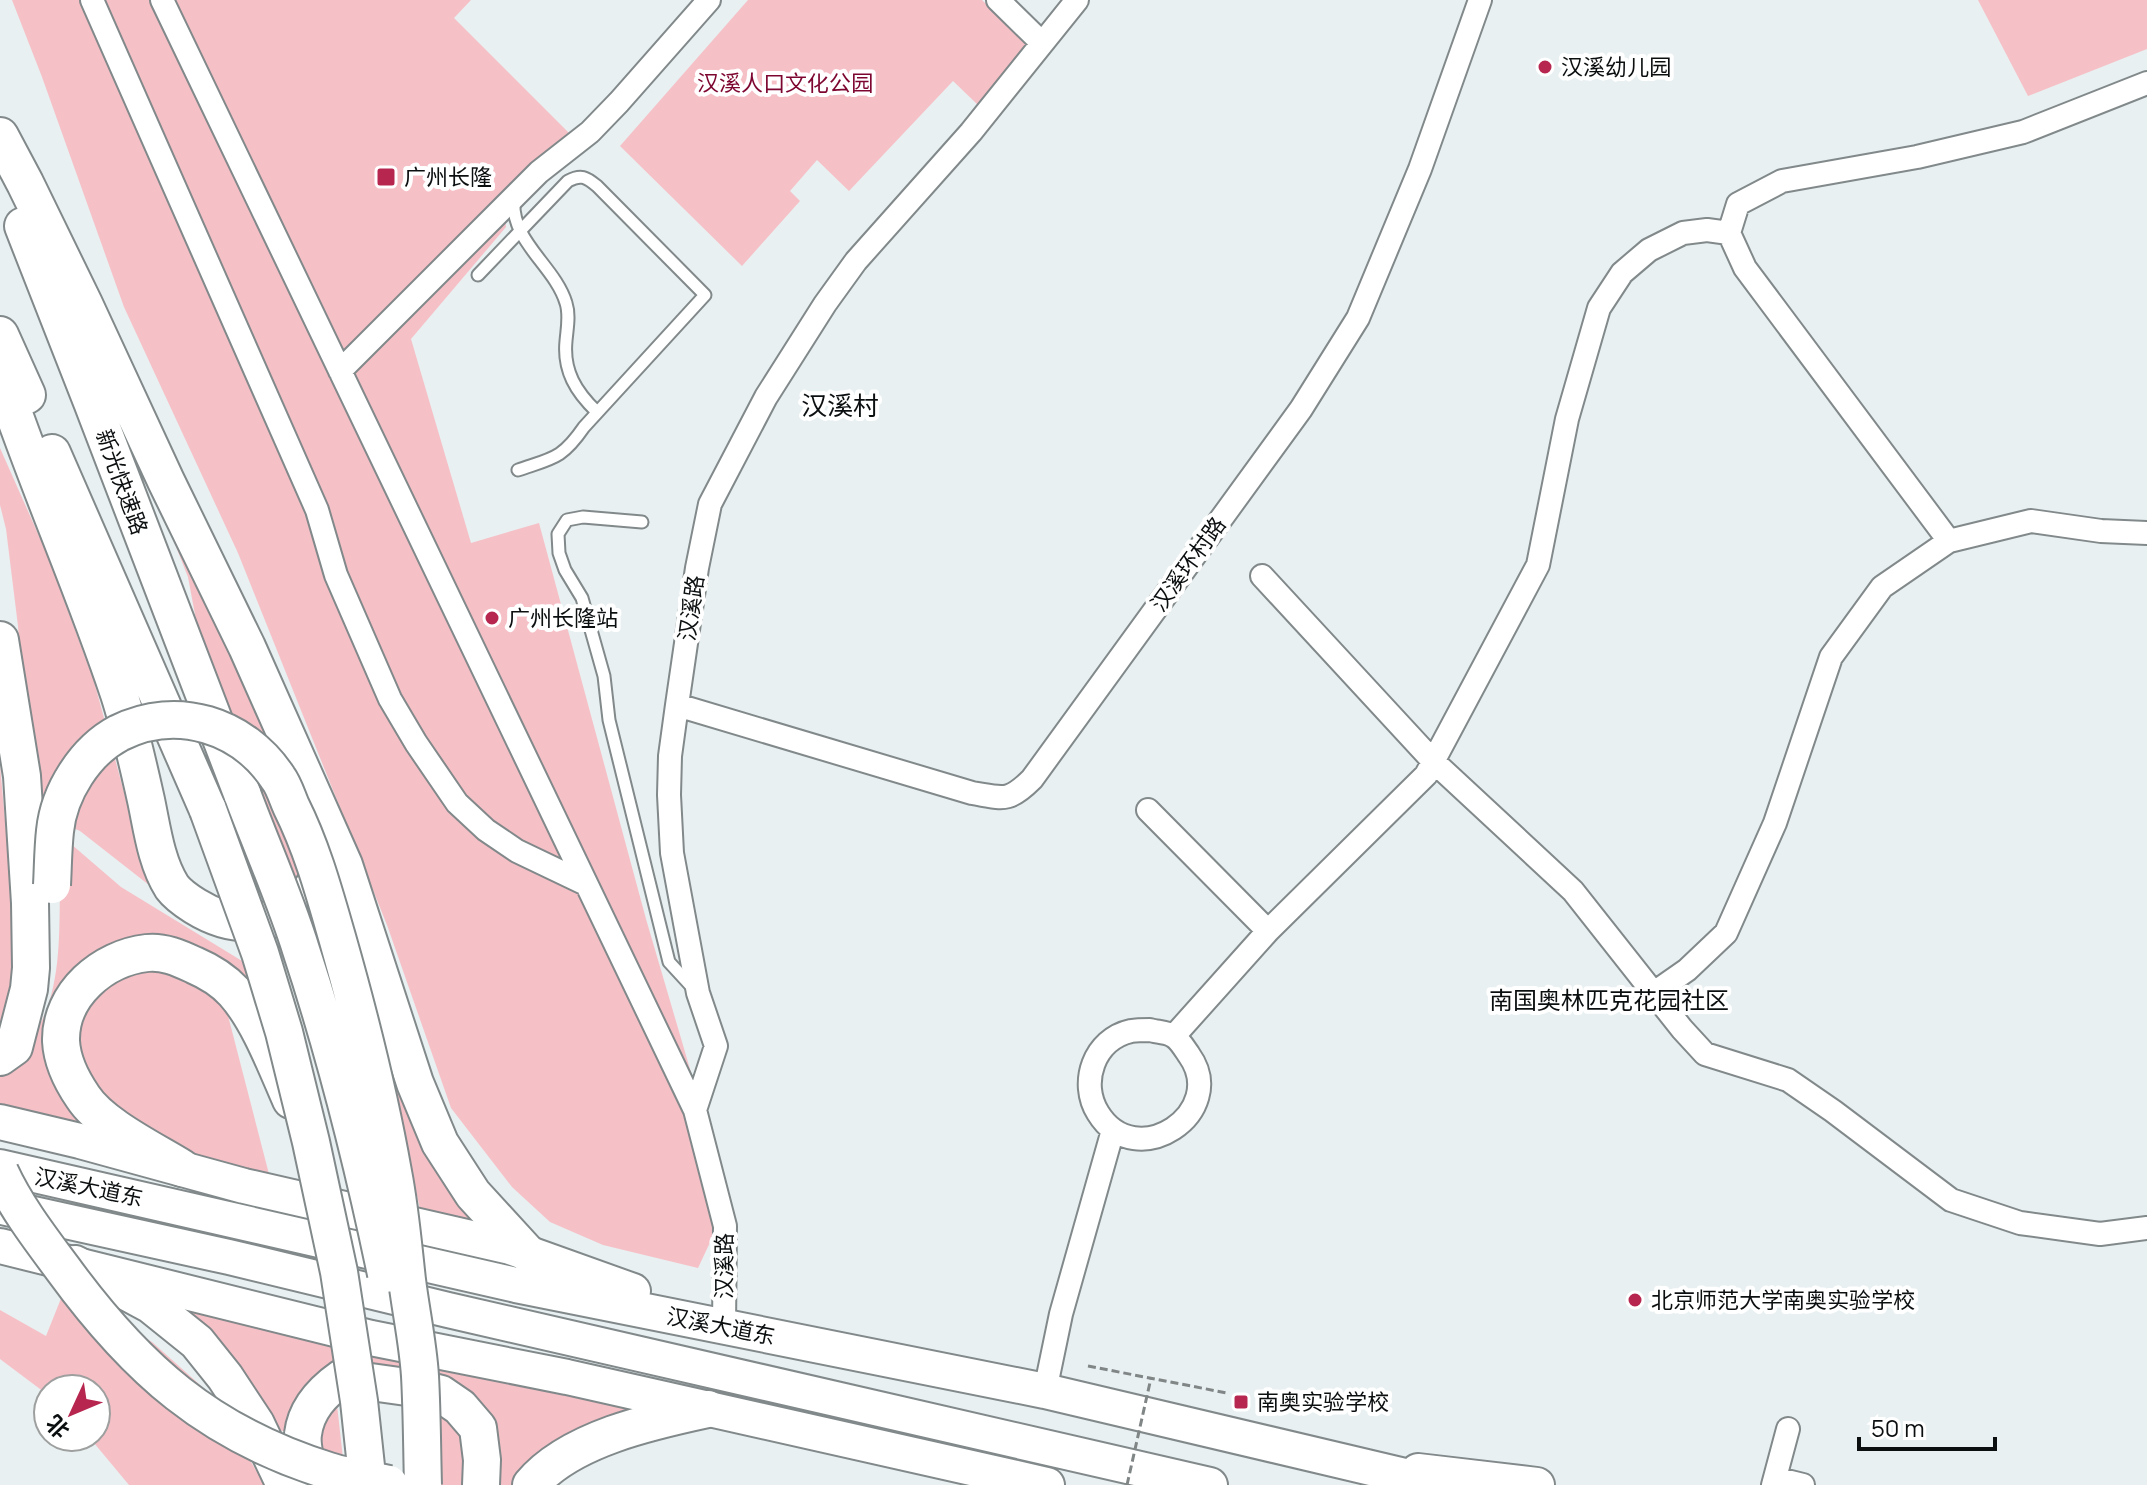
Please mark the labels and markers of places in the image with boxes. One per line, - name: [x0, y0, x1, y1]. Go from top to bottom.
- place label: 汉溪幼儿园: [1561, 52, 1671, 82]
- marker: 汉溪幼儿园: [1536, 58, 1554, 76]
- place label: 广州长隆: [404, 162, 492, 192]
- marker: 广州长隆: [375, 166, 397, 188]
- place label: 广州长隆站: [508, 603, 618, 633]
- marker: 广州长隆站: [483, 609, 501, 627]
- place label: 北京师范大学南奥实验学校: [1651, 1285, 1915, 1315]
- marker: 北京师范大学南奥实验学校: [1626, 1291, 1644, 1309]
- place label: 南奥实验学校: [1257, 1387, 1389, 1417]
- marker: 南奥实验学校: [1232, 1393, 1250, 1411]

